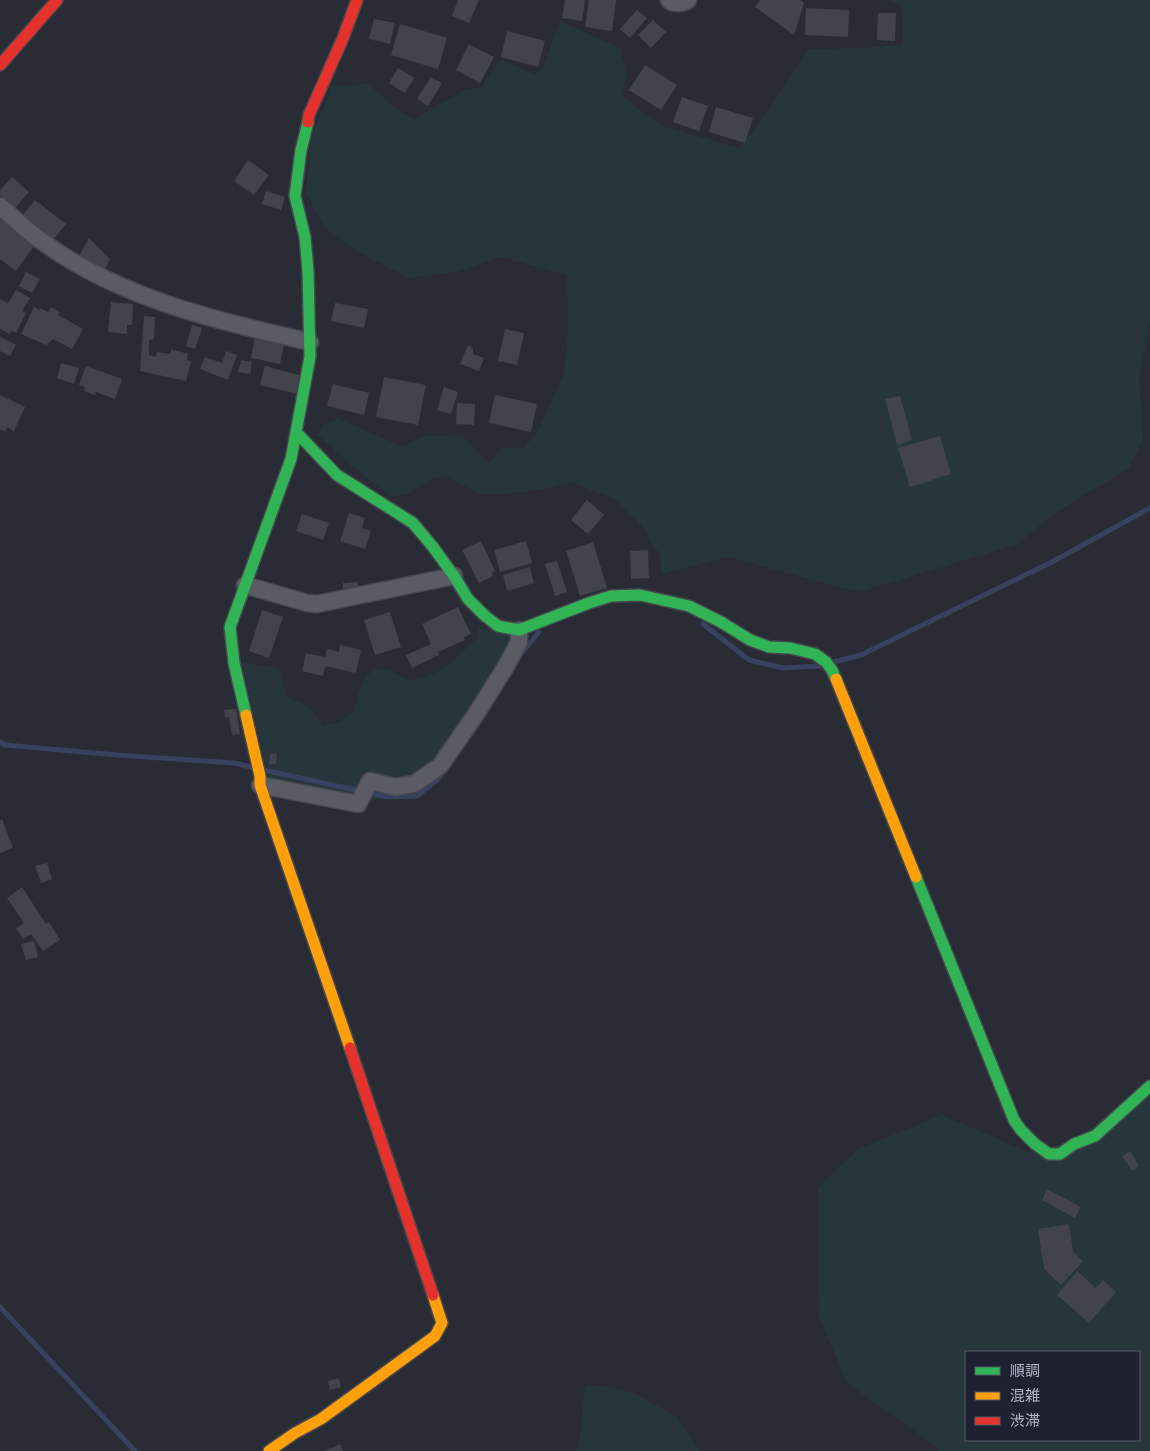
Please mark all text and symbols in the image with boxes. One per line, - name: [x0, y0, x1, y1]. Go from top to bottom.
- legend: [965, 1351, 1140, 1441]
- text: 順調: [1010, 1361, 1040, 1379]
- text: 混雑: [1010, 1386, 1040, 1404]
- text: 渋滞: [1010, 1411, 1040, 1429]

